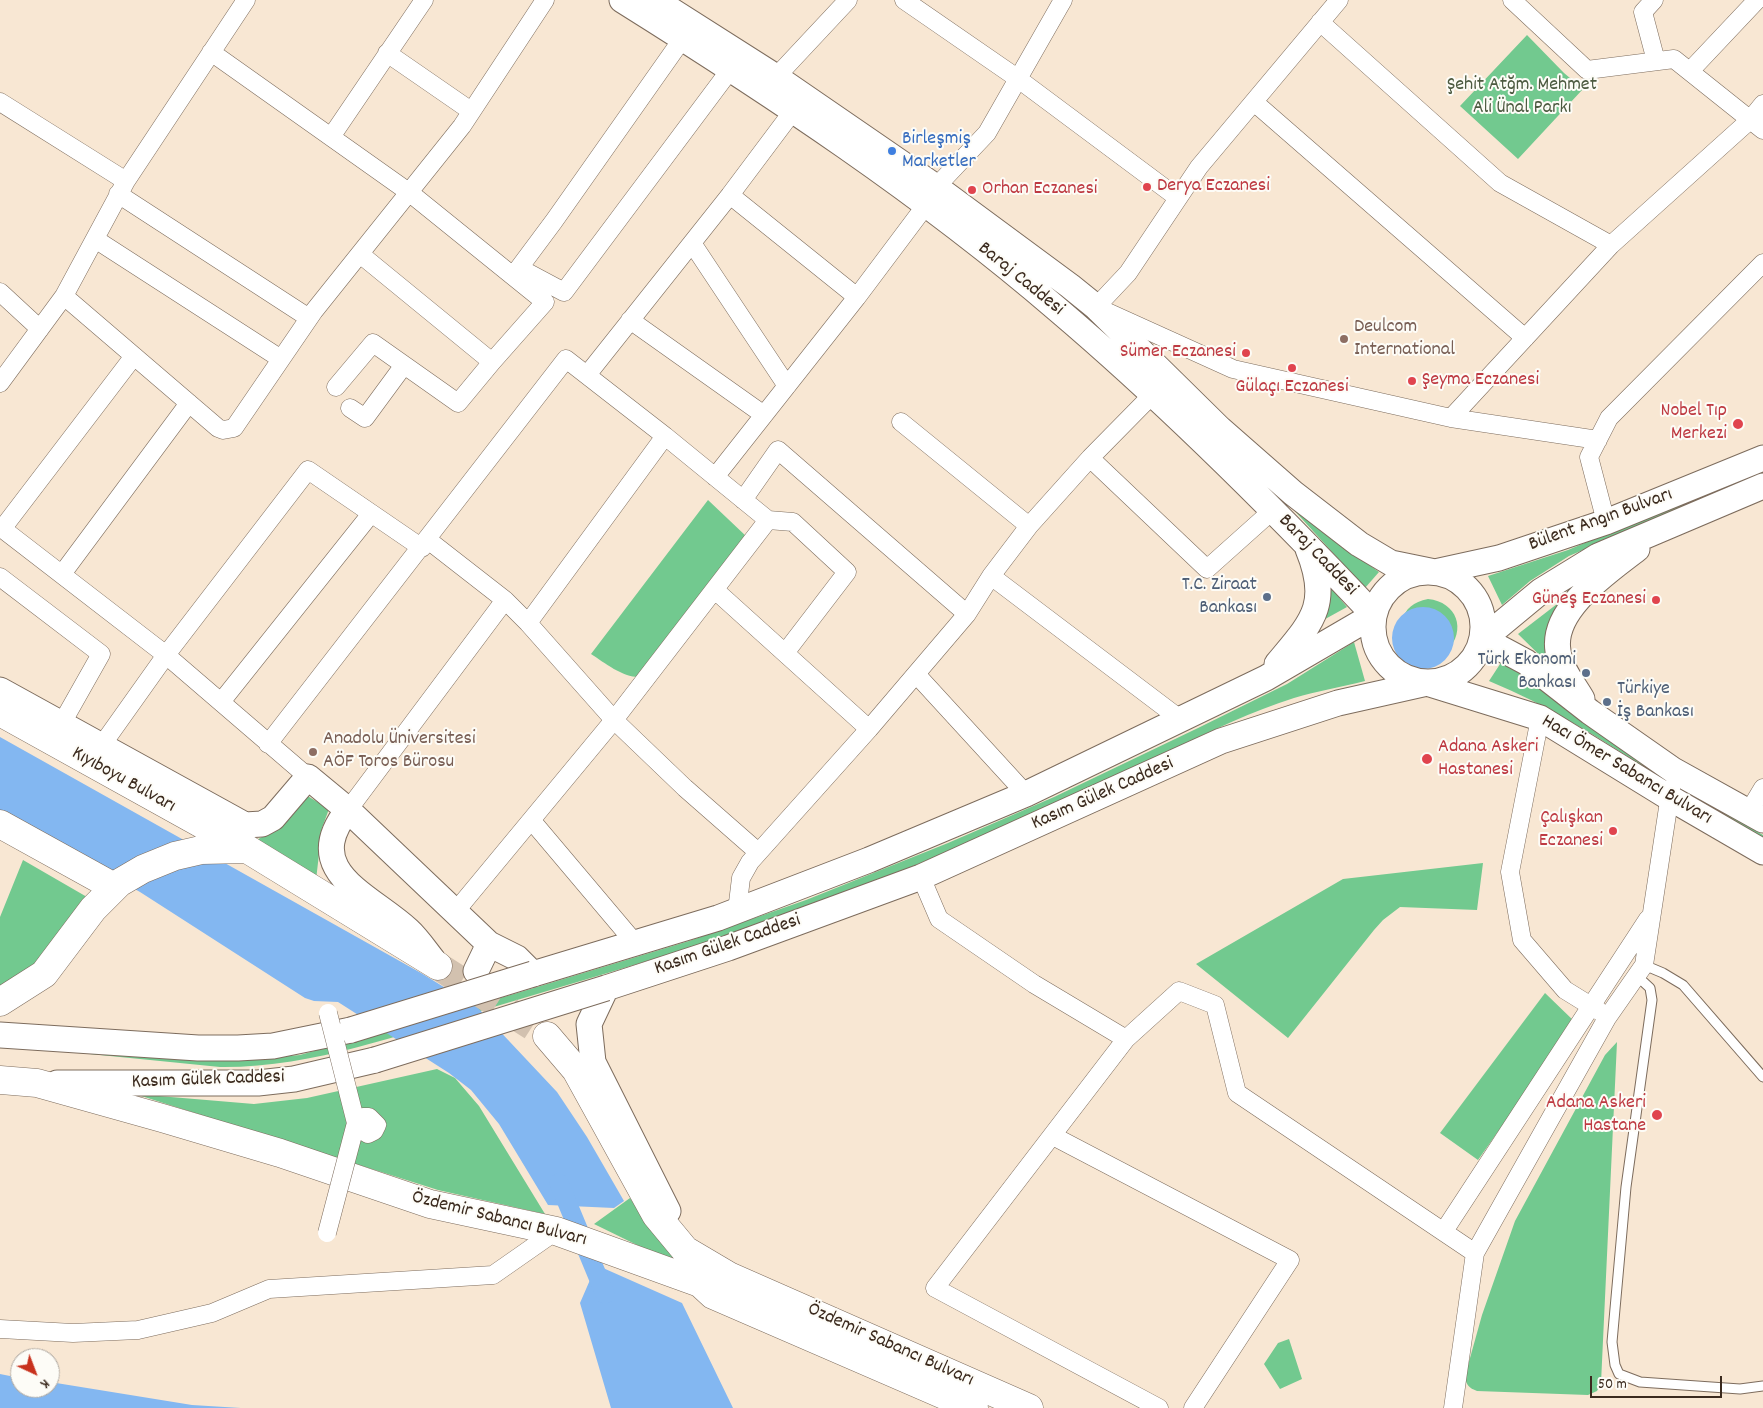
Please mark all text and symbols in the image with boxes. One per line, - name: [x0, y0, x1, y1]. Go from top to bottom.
- park label: Şehit Atğm. Mehmet Ali Ünal Parkı: [1447, 74, 1597, 121]
- place label: Birleşmiş Marketler: [902, 128, 976, 175]
- marker: Birleşmiş Marketler: [886, 145, 898, 157]
- place label: Derya Eczanesi: [1157, 175, 1270, 199]
- place label: Orhan Eczanesi: [982, 178, 1097, 202]
- marker: Derya Eczanesi: [1141, 181, 1153, 193]
- marker: Orhan Eczanesi: [966, 184, 978, 196]
- street label: Baraj Caddesi: [972, 238, 1068, 322]
- place label: Deulcom International: [1354, 316, 1455, 363]
- marker: Deulcom International: [1338, 333, 1350, 345]
- place label: Sümer Eczanesi: [1120, 341, 1236, 365]
- marker: Sümer Eczanesi: [1240, 347, 1252, 359]
- marker: Gülaçı Eczanesi: [1286, 362, 1298, 374]
- place label: Şeyma Eczanesi: [1422, 369, 1539, 393]
- marker: Şeyma Eczanesi: [1406, 375, 1418, 387]
- place label: Gülaçı Eczanesi: [1235, 376, 1349, 400]
- place label: Nobel Tıp Merkezi: [1661, 400, 1727, 447]
- marker: Nobel Tıp Merkezi: [1731, 417, 1745, 431]
- street label: Bülent Angın Bulvarı: [1526, 484, 1676, 558]
- street label: Baraj Caddesi: [1272, 510, 1362, 602]
- place label: T.C. Ziraat Bankası: [1182, 574, 1257, 621]
- place label: Güneş Eczanesi: [1532, 588, 1646, 612]
- marker: T.C. Ziraat Bankası: [1261, 591, 1273, 603]
- marker: Güneş Eczanesi: [1650, 594, 1662, 606]
- place label: Türk Ekonomi Bankası: [1477, 649, 1576, 696]
- marker: Türk Ekonomi Bankası: [1580, 667, 1592, 679]
- place label: Türkiye İş Bankası: [1617, 678, 1694, 725]
- marker: Türkiye İş Bankası: [1601, 696, 1613, 708]
- street label: Hacı Ömer Sabancı Bulvarı: [1536, 711, 1716, 831]
- place label: Anadolu Üniversitesi AÖF Toros Bürosu: [323, 728, 476, 775]
- place label: Adana Askeri Hastanesi: [1438, 736, 1538, 783]
- street label: Kıyıboyu Bulvarı: [67, 743, 179, 819]
- marker: Anadolu Üniversitesi AÖF Toros Bürosu: [307, 746, 319, 758]
- marker: Adana Askeri Hastanesi: [1420, 752, 1434, 766]
- street label: Kasım Gülek Caddesi: [1028, 753, 1178, 837]
- place label: Çalışkan Eczanesi: [1539, 807, 1603, 854]
- marker: Çalışkan Eczanesi: [1607, 825, 1619, 837]
- street label: Kasım Gülek Caddesi: [652, 910, 804, 982]
- street label: Kasım Gülek Caddesi: [131, 1066, 285, 1096]
- place label: Adana Askeri Hastane: [1546, 1092, 1646, 1139]
- marker: Adana Askeri Hastane: [1650, 1108, 1664, 1122]
- street label: Özdemir Sabancı Bulvarı: [409, 1187, 589, 1253]
- street label: Özdemir Sabancı Bulvarı: [803, 1299, 977, 1393]
- north arrow: [10, 1348, 60, 1398]
- scale bar: [1593, 1366, 1726, 1398]
- text: K: [35, 1374, 54, 1393]
- text: 50 m: [1598, 1374, 1627, 1396]

